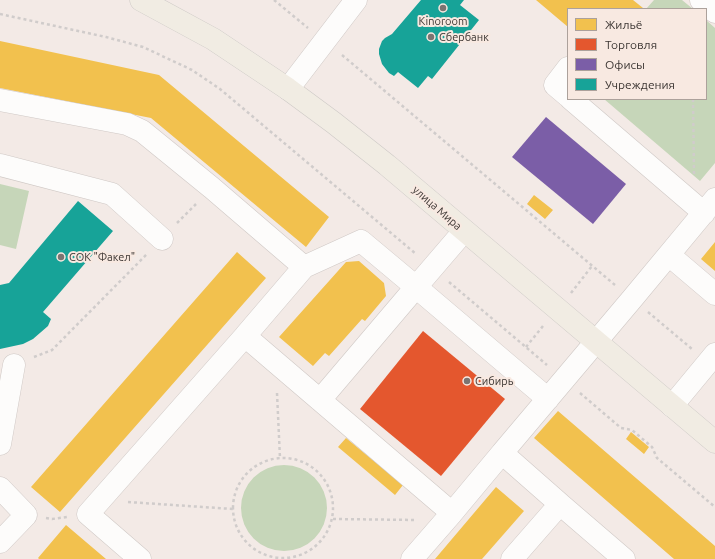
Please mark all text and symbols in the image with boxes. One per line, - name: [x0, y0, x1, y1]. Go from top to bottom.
- marker: Kinoroom: [438, 3, 448, 13]
- legend: [567, 8, 707, 100]
- place label: Kinoroom: [419, 14, 467, 28]
- text: Жильё: [605, 18, 642, 31]
- place label: Сбербанк: [439, 30, 489, 44]
- marker: Сбербанк: [426, 32, 436, 42]
- text: Торговля: [605, 38, 657, 51]
- text: Офисы: [605, 58, 645, 71]
- text: Учреждения: [605, 78, 675, 91]
- street label: улица Мира: [410, 183, 464, 233]
- place label: СОК "Факел": [69, 250, 135, 264]
- marker: СОК "Факел": [56, 252, 66, 262]
- place label: Сибирь: [475, 374, 513, 388]
- marker: Сибирь: [462, 376, 472, 386]

